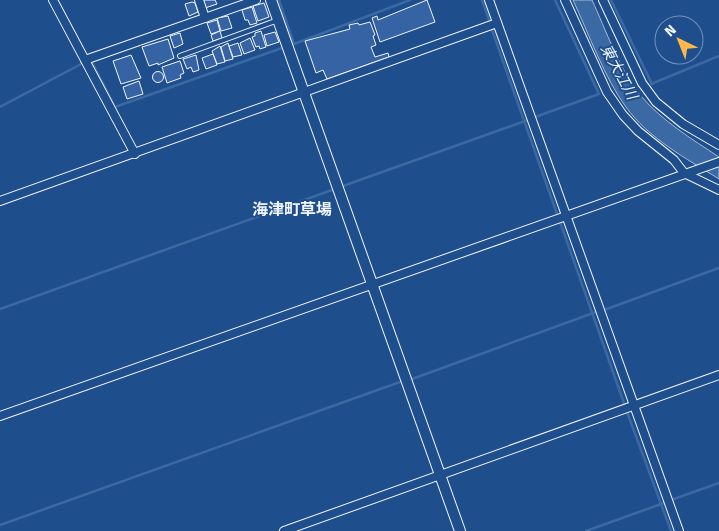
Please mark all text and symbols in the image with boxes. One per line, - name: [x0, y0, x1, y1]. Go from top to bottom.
- north arrow: [654, 15, 704, 65]
- text: N: [661, 21, 680, 40]
- water label: 東大江川: [597, 41, 642, 104]
- district label: 海津町草場: [252, 200, 332, 219]

